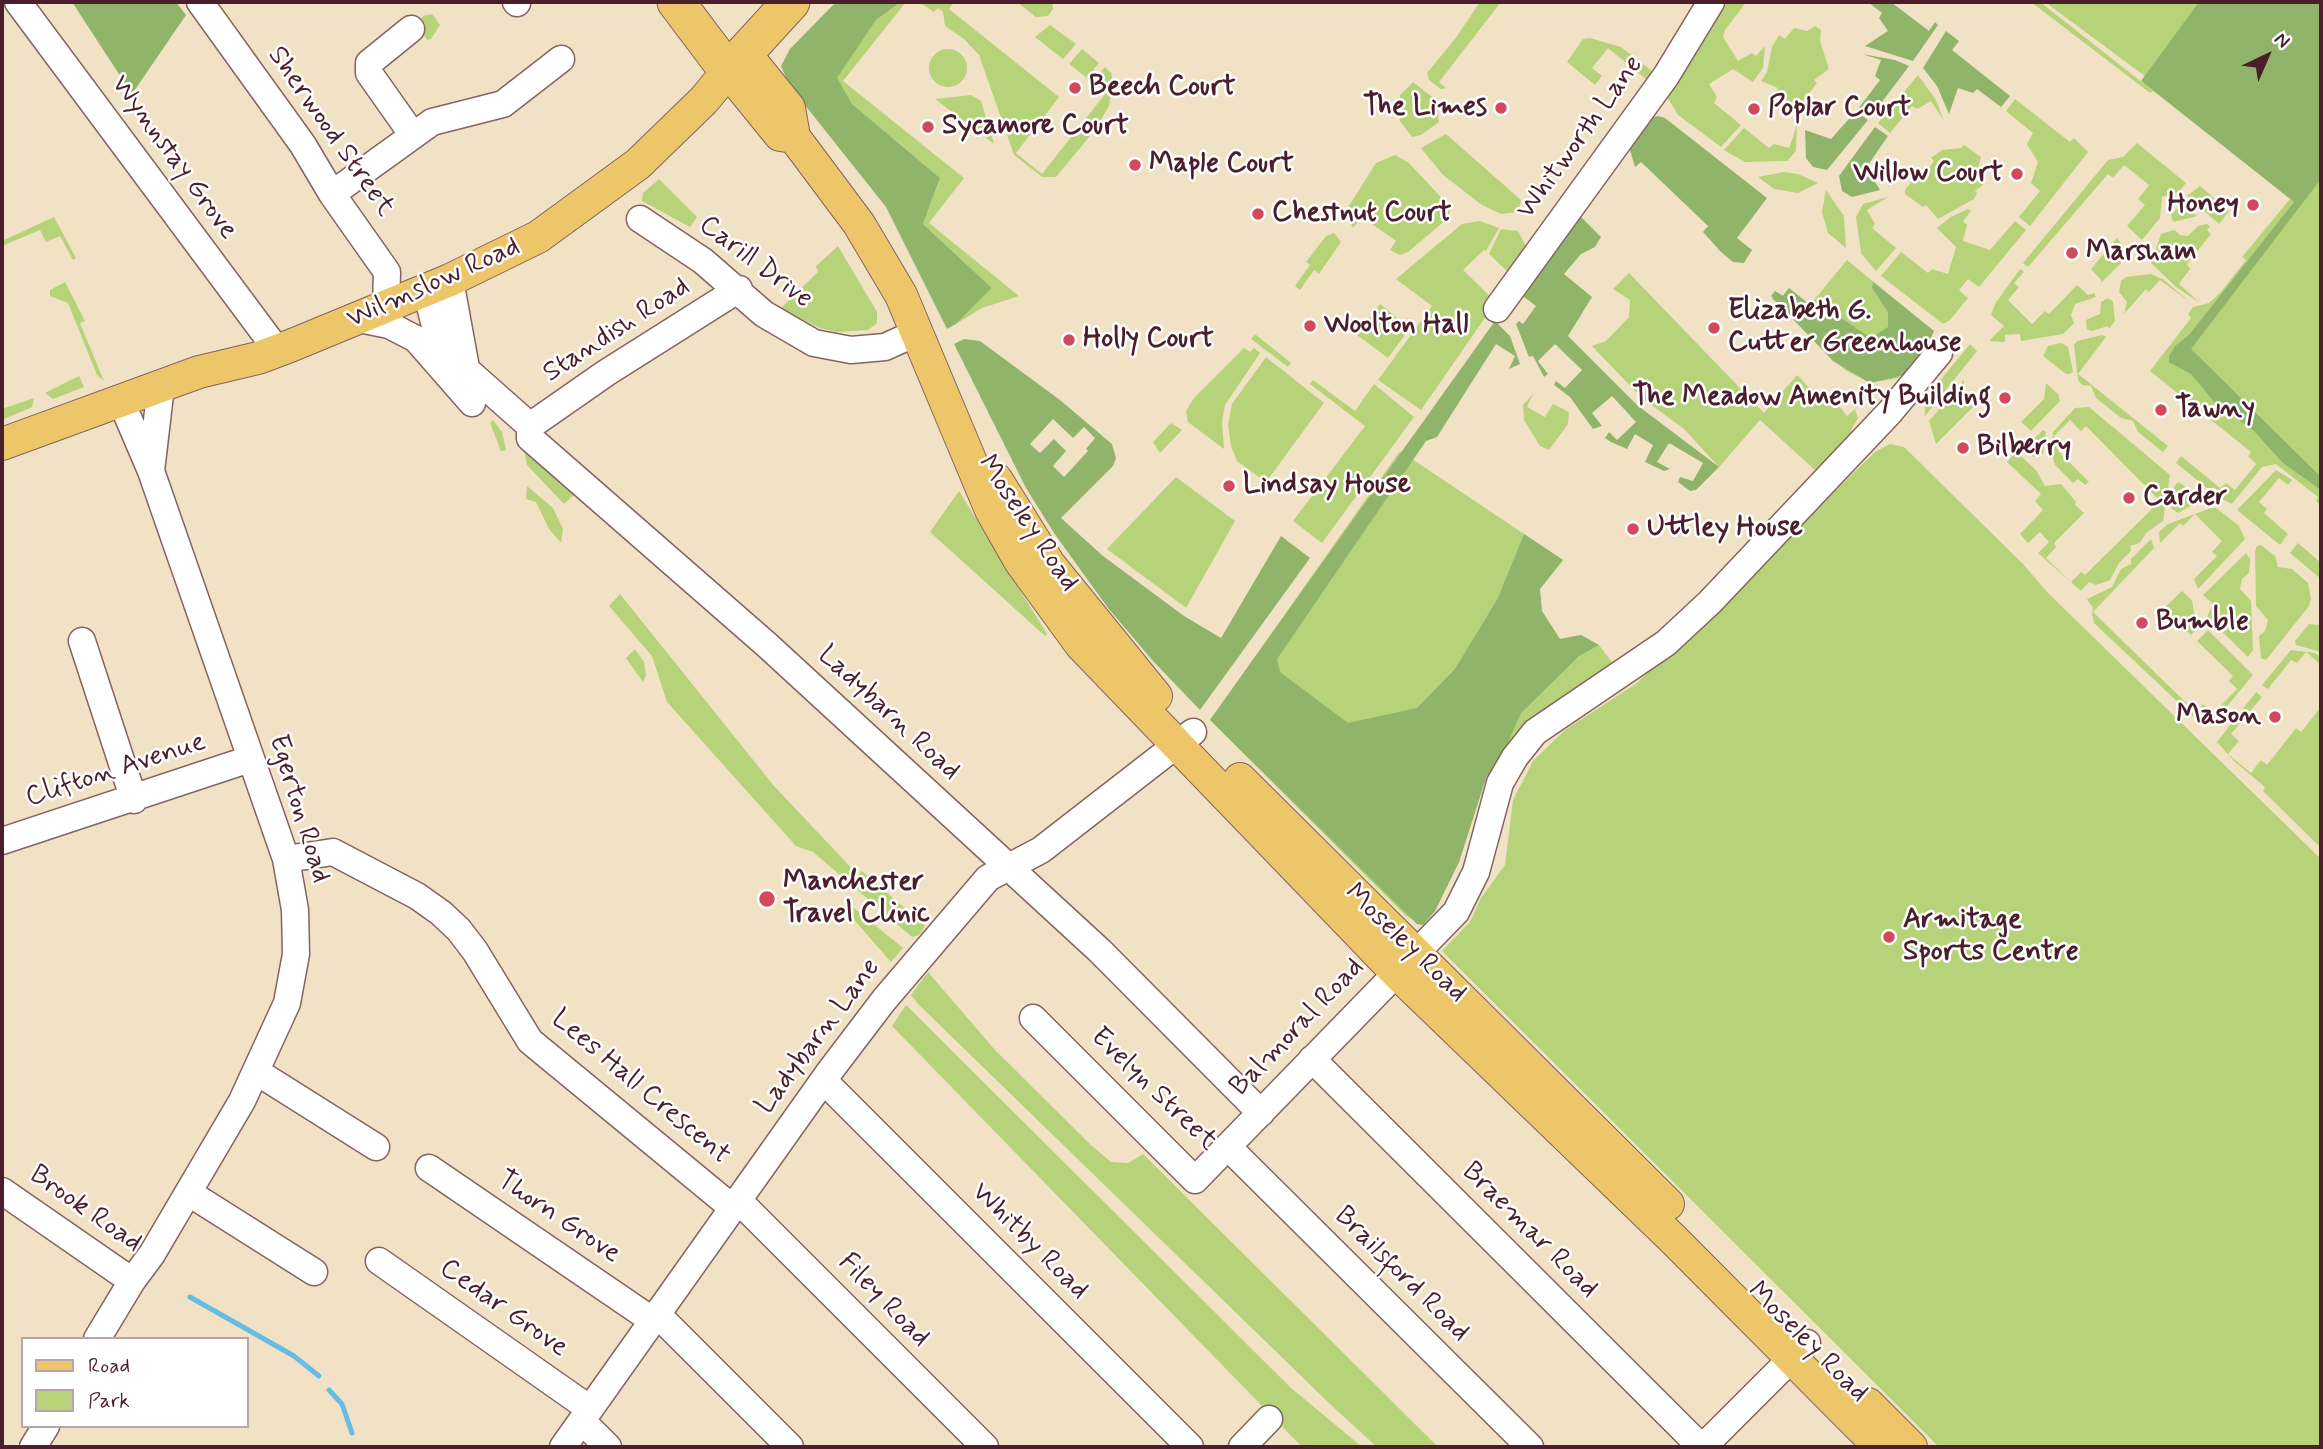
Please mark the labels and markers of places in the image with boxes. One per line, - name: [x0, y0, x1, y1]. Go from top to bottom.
- place label: Beech Court: [1089, 71, 1235, 105]
- marker: Beech Court: [1067, 80, 1083, 96]
- place label: The Limes: [1363, 91, 1487, 125]
- place label: Poplar Court: [1768, 92, 1911, 126]
- marker: The Limes: [1493, 100, 1509, 116]
- marker: Poplar Court: [1746, 101, 1762, 117]
- place label: Sycamore Court: [942, 110, 1129, 144]
- marker: Sycamore Court: [920, 119, 936, 135]
- place label: Maple Court: [1149, 148, 1294, 182]
- marker: Maple Court: [1127, 157, 1143, 173]
- place label: Willow Court: [1853, 157, 2003, 191]
- marker: Willow Court: [2009, 166, 2025, 182]
- place label: Honey: [2167, 188, 2239, 222]
- place label: Chestnut Court: [1272, 197, 1452, 231]
- marker: Honey: [2245, 197, 2261, 213]
- marker: Chestnut Court: [1250, 206, 1266, 222]
- place label: Marsham: [2086, 236, 2197, 270]
- marker: Marsham: [2064, 245, 2080, 261]
- place label: Elizabeth G. Cutter Greenhouse: [1728, 295, 1962, 361]
- place label: Woolton Hall: [1324, 309, 1468, 343]
- marker: Woolton Hall: [1302, 318, 1318, 334]
- marker: Elizabeth G. Cutter Greenhouse: [1706, 320, 1722, 336]
- place label: Holly Court: [1083, 323, 1214, 357]
- marker: Holly Court: [1061, 332, 1077, 348]
- place label: The Meadow Amenity Building: [1632, 381, 1991, 415]
- marker: The Meadow Amenity Building: [1997, 390, 2013, 406]
- place label: Tawny: [2175, 393, 2255, 427]
- marker: Tawny: [2153, 402, 2169, 418]
- place label: Bilberry: [1977, 431, 2071, 465]
- marker: Bilberry: [1955, 440, 1971, 456]
- place label: Lindsay House: [1243, 469, 1411, 503]
- marker: Lindsay House: [1221, 478, 1237, 494]
- place label: Carder: [2143, 481, 2227, 515]
- marker: Carder: [2121, 490, 2137, 506]
- place label: Uttley House: [1647, 512, 1803, 546]
- marker: Uttley House: [1625, 521, 1641, 537]
- place label: Bumble: [2156, 606, 2249, 640]
- marker: Bumble: [2134, 615, 2150, 631]
- place label: Mason: [2176, 700, 2261, 734]
- marker: Mason: [2267, 709, 2283, 725]
- place label: Manchester Travel Clinic: [783, 866, 930, 932]
- marker: Manchester Travel Clinic: [757, 889, 777, 909]
- place label: Armitage Sports Centre: [1903, 904, 2079, 970]
- marker: Armitage Sports Centre: [1881, 929, 1897, 945]

